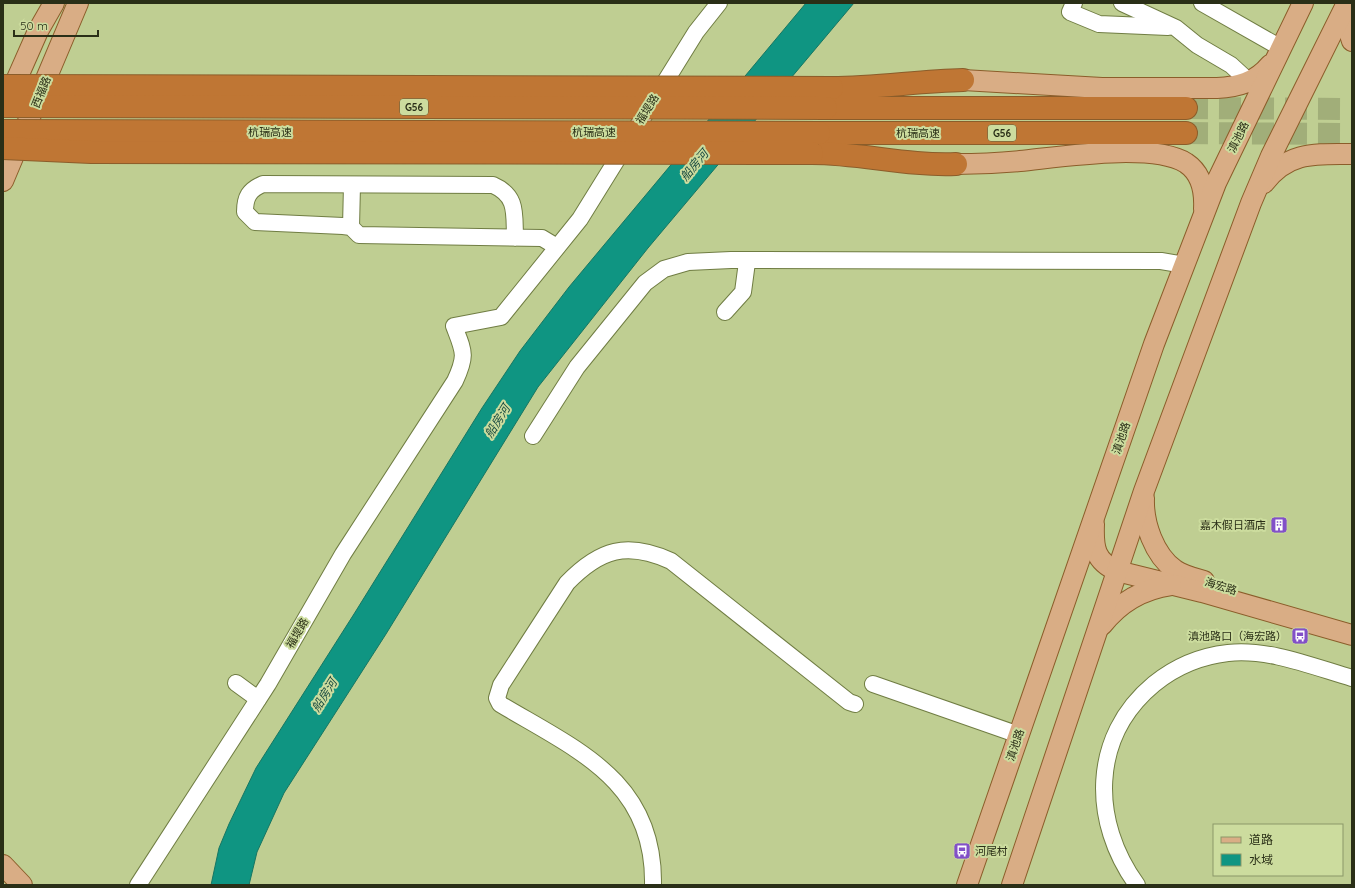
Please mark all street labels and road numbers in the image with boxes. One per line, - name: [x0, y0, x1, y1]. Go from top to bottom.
- street label: 西福路: [28, 74, 54, 110]
- street label: 福堤路: [632, 91, 662, 127]
- road number: G56: [400, 99, 428, 115]
- street label: 滇池路: [1224, 119, 1252, 155]
- street label: 杭瑞高速: [248, 125, 292, 139]
- street label: 杭瑞高速: [572, 125, 616, 139]
- road number: G56: [988, 125, 1016, 141]
- street label: 杭瑞高速: [896, 126, 940, 140]
- street label: 滇池路: [1109, 420, 1133, 456]
- street label: 海宏路: [1203, 574, 1239, 598]
- street label: 福堤路: [283, 615, 311, 651]
- street label: 滇池路: [1003, 727, 1027, 763]

